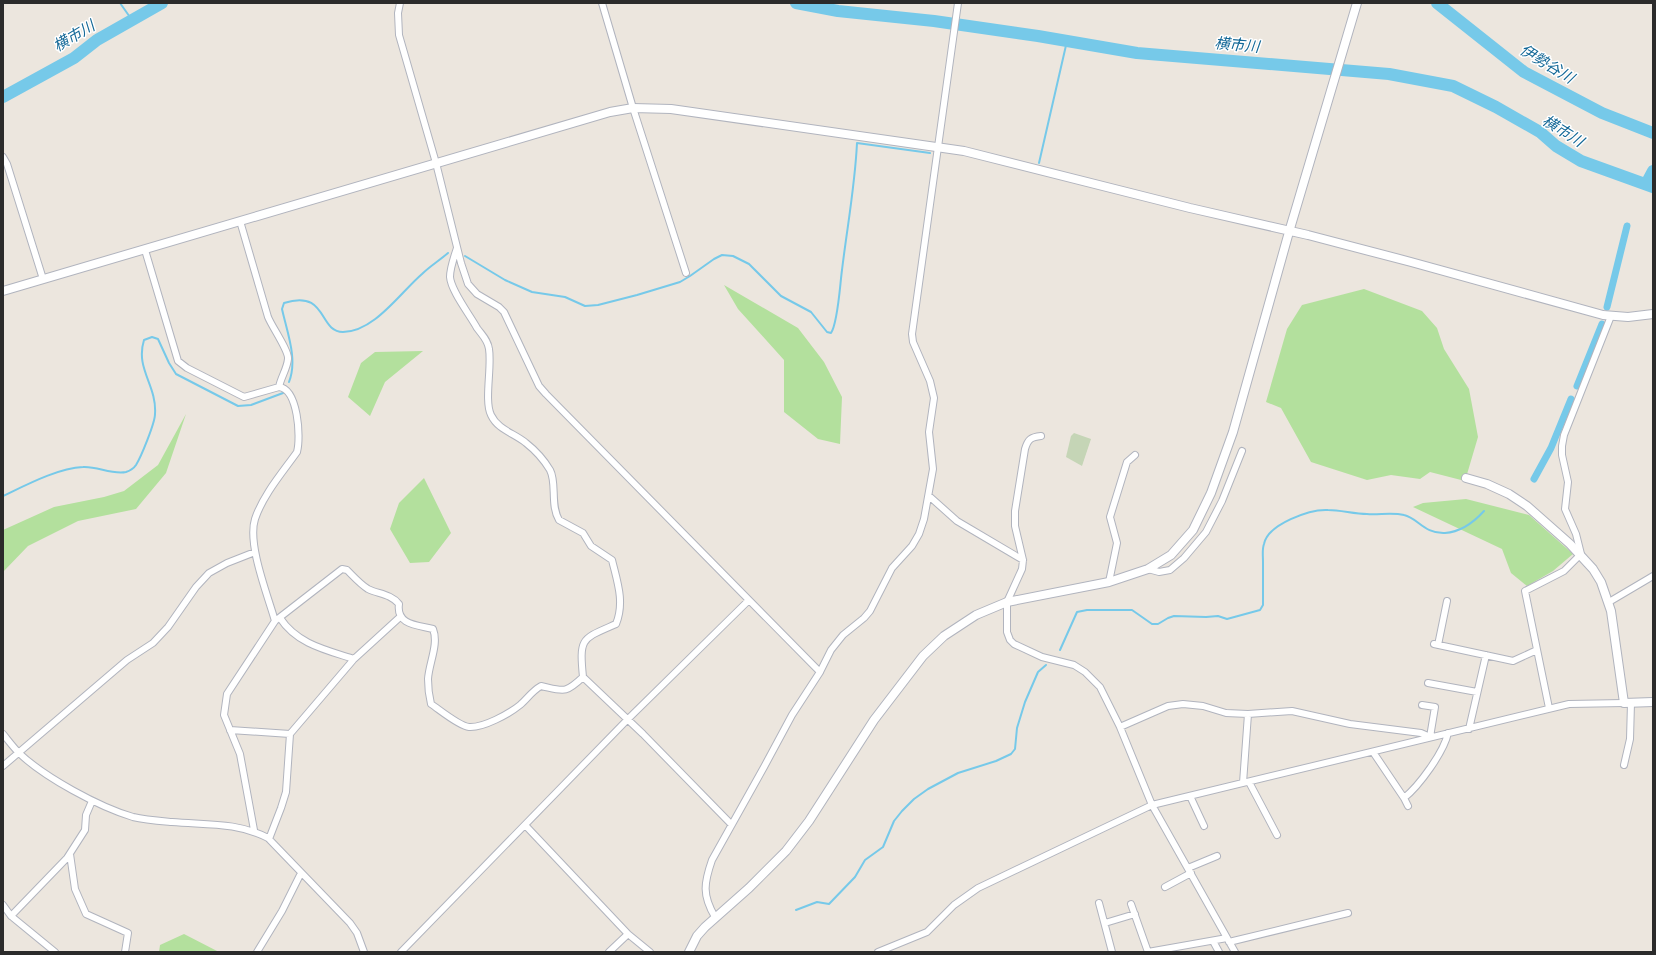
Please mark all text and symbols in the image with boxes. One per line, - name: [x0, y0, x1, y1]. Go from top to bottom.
- water label: 横市川: [50, 16, 100, 55]
- water label: 横市川: [1214, 34, 1262, 56]
- water label: 伊勢谷川: [1517, 41, 1579, 88]
- water label: 横市川: [1539, 111, 1589, 152]

